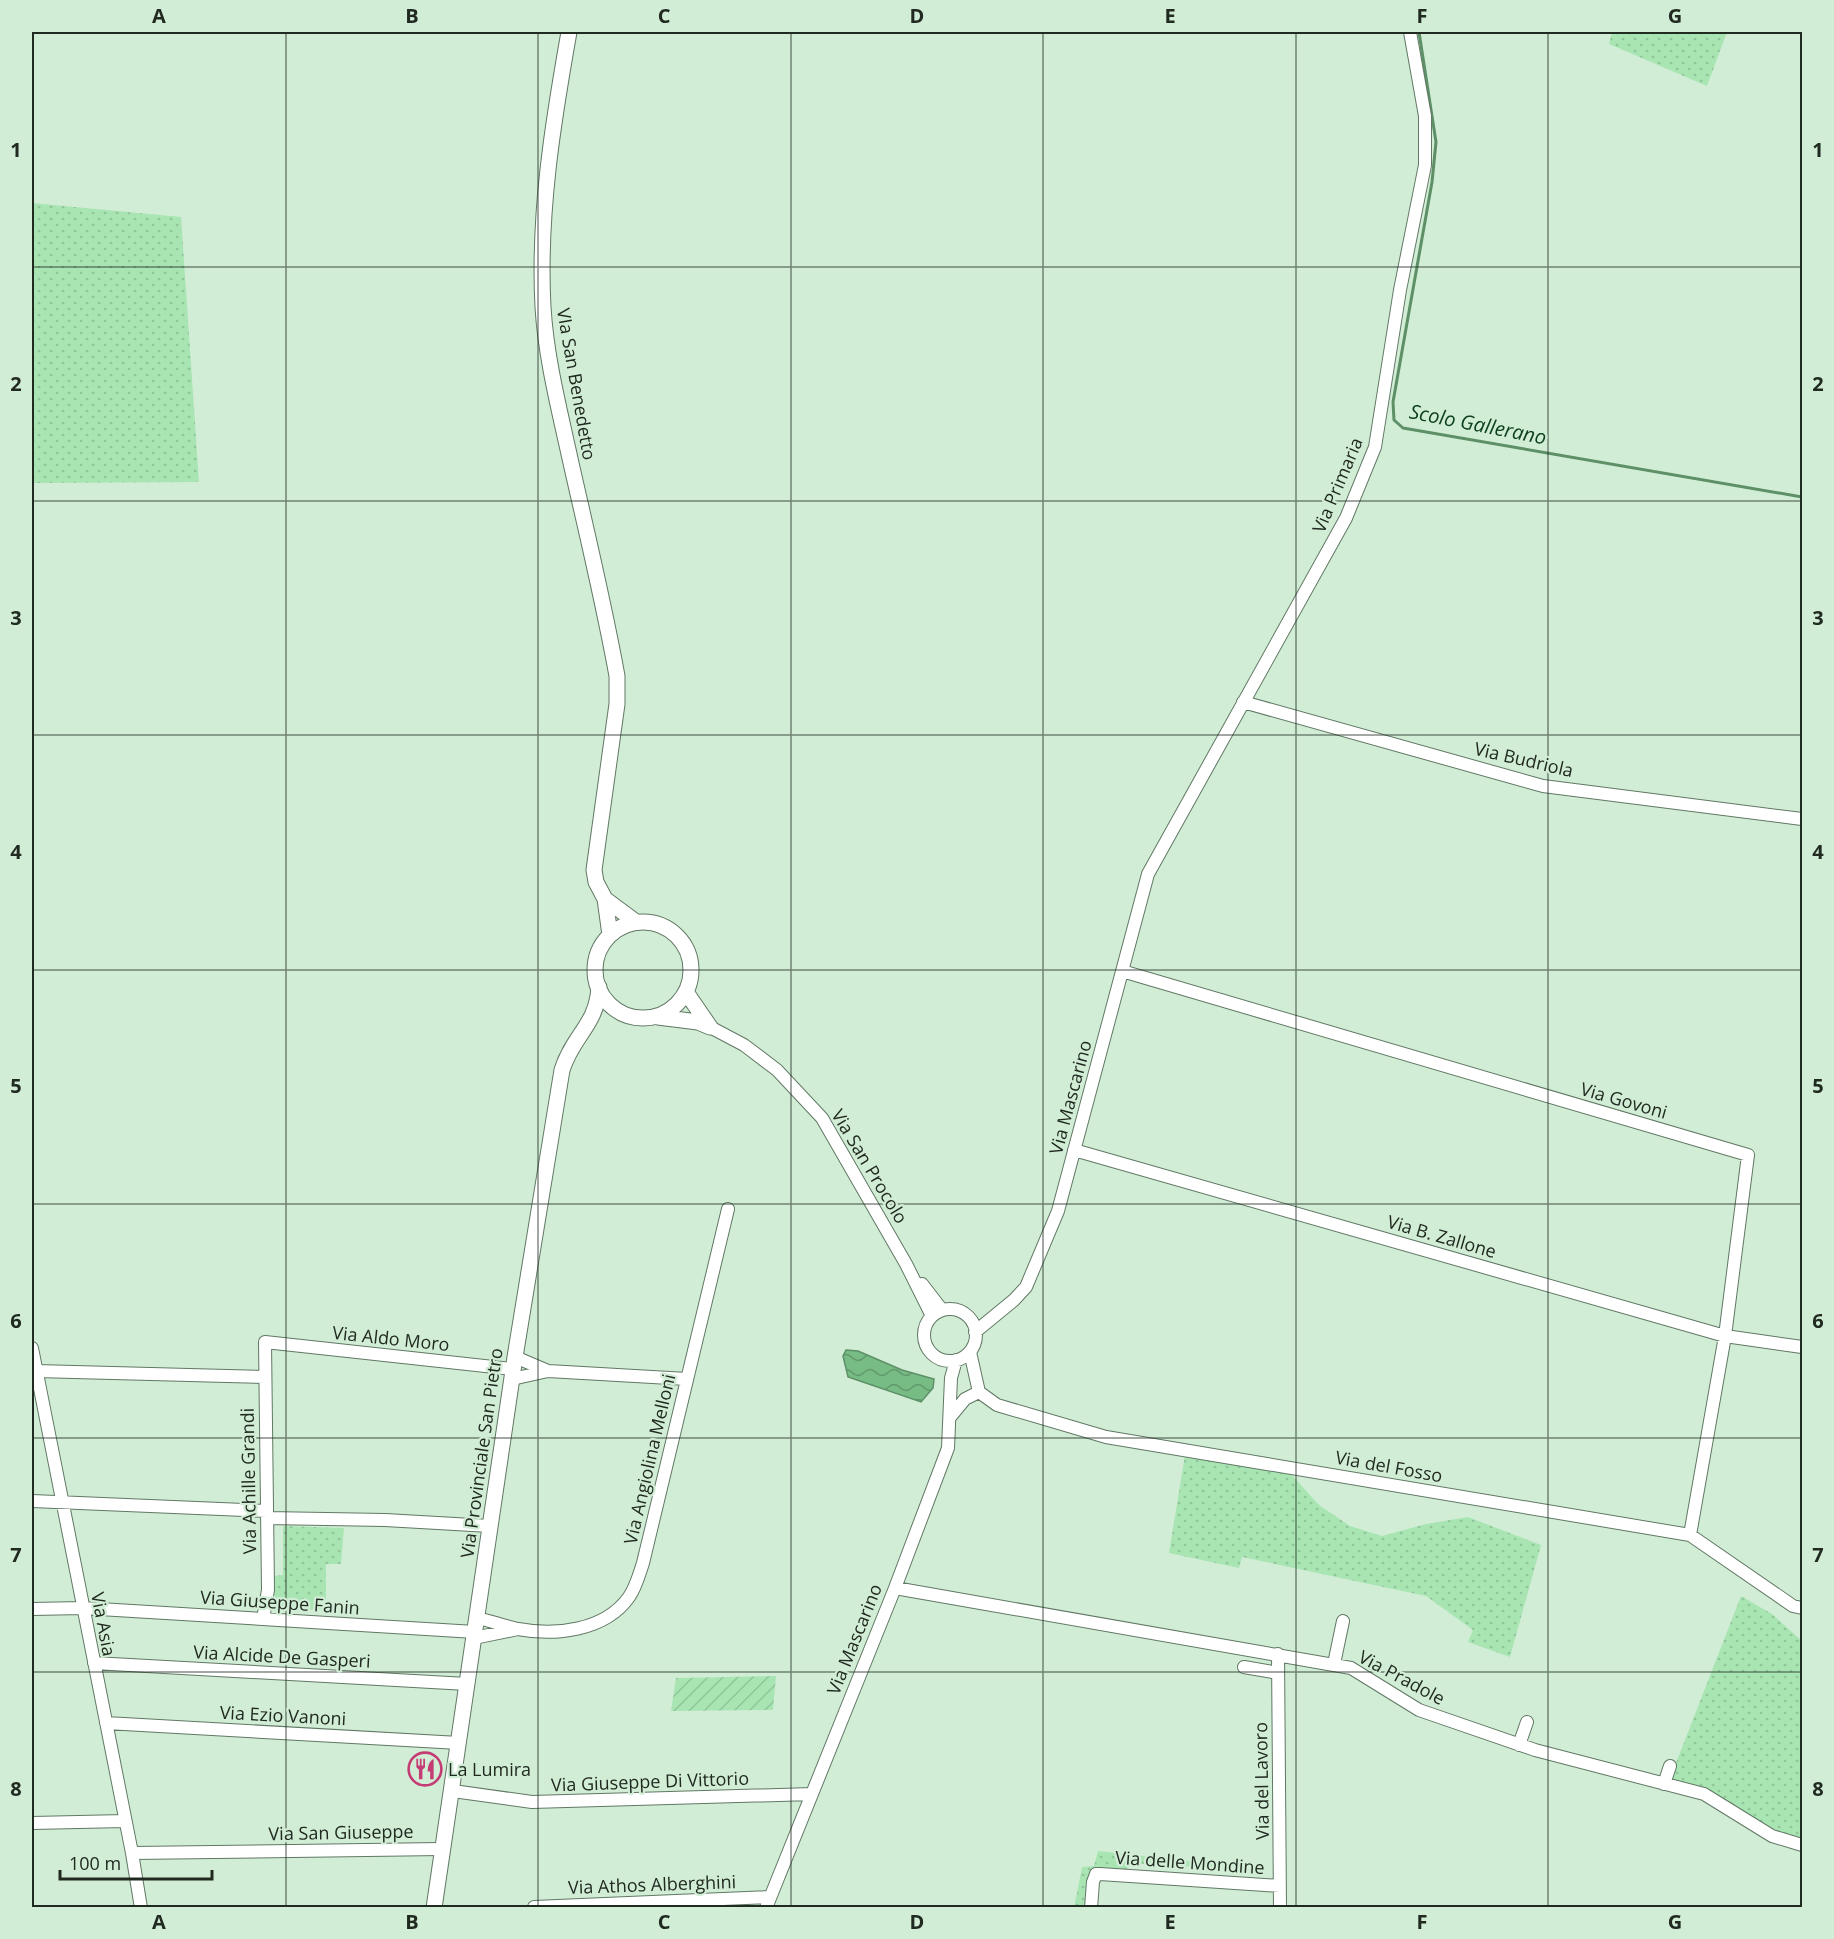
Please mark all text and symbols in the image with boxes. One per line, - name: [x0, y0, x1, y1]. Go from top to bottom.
- text: A: [152, 2, 166, 29]
- text: B: [405, 2, 419, 29]
- text: C: [658, 2, 671, 29]
- text: D: [910, 2, 924, 29]
- text: E: [1164, 2, 1176, 29]
- text: F: [1417, 2, 1427, 29]
- text: G: [1668, 2, 1682, 29]
- text: 1: [10, 136, 22, 163]
- text: 1: [1812, 136, 1824, 163]
- street label: VIa San Benedetto: [552, 306, 602, 462]
- text: 2: [10, 370, 22, 397]
- text: 2: [1812, 370, 1824, 397]
- water label: Scolo Gallerano: [1407, 398, 1549, 450]
- street label: Via Primaria: [1306, 434, 1368, 536]
- text: 3: [10, 604, 22, 631]
- text: 3: [1812, 604, 1824, 631]
- street label: Via Budriola: [1472, 736, 1576, 782]
- text: 4: [10, 838, 22, 865]
- text: 4: [1812, 838, 1824, 865]
- street label: Via Mascarino: [1043, 1037, 1097, 1157]
- text: 5: [10, 1072, 22, 1099]
- text: 5: [1812, 1072, 1824, 1099]
- street label: Via Govoni: [1578, 1076, 1670, 1124]
- street label: Via San Procolo: [826, 1104, 914, 1228]
- street label: Via B. Zallone: [1385, 1209, 1499, 1263]
- text: 6: [10, 1307, 22, 1334]
- text: 6: [1812, 1307, 1824, 1334]
- street label: Via Aldo Moro: [331, 1320, 451, 1356]
- street label: Via Provinciale San Pietro: [454, 1347, 508, 1559]
- street label: Via Angiolina Melloni: [618, 1371, 680, 1547]
- street label: Via Achille Grandi: [235, 1408, 261, 1554]
- street label: Via del Fosso: [1334, 1445, 1444, 1487]
- text: 7: [10, 1541, 22, 1568]
- text: 7: [1812, 1541, 1824, 1568]
- street label: Via Mascarino: [821, 1580, 887, 1698]
- street label: Via Giuseppe Fanin: [199, 1584, 361, 1620]
- street label: Via Asia: [86, 1590, 122, 1658]
- street label: Via Alcide De Gasperi: [193, 1639, 371, 1673]
- street label: Via Pradole: [1355, 1644, 1449, 1710]
- street label: Via Ezio Vanoni: [219, 1700, 347, 1730]
- street label: Via del Lavoro: [1248, 1722, 1274, 1840]
- restaurant icon: La Lumira: [407, 1751, 443, 1787]
- place label: La Lumira: [448, 1757, 531, 1781]
- street label: Via Giuseppe Di Vittorio: [551, 1766, 749, 1796]
- text: 8: [10, 1775, 22, 1802]
- text: 8: [1812, 1775, 1824, 1802]
- street label: Via San Giuseppe: [268, 1819, 414, 1845]
- scale bar: [60, 1843, 212, 1881]
- street label: Via delle Mondine: [1114, 1845, 1266, 1879]
- text: 100 m: [69, 1851, 121, 1875]
- street label: Via Athos Alberghini: [568, 1869, 736, 1899]
- text: A: [152, 1908, 166, 1935]
- text: B: [405, 1908, 419, 1935]
- text: C: [658, 1908, 671, 1935]
- text: D: [910, 1908, 924, 1935]
- text: E: [1164, 1908, 1176, 1935]
- text: F: [1417, 1908, 1427, 1935]
- text: G: [1668, 1908, 1682, 1935]

